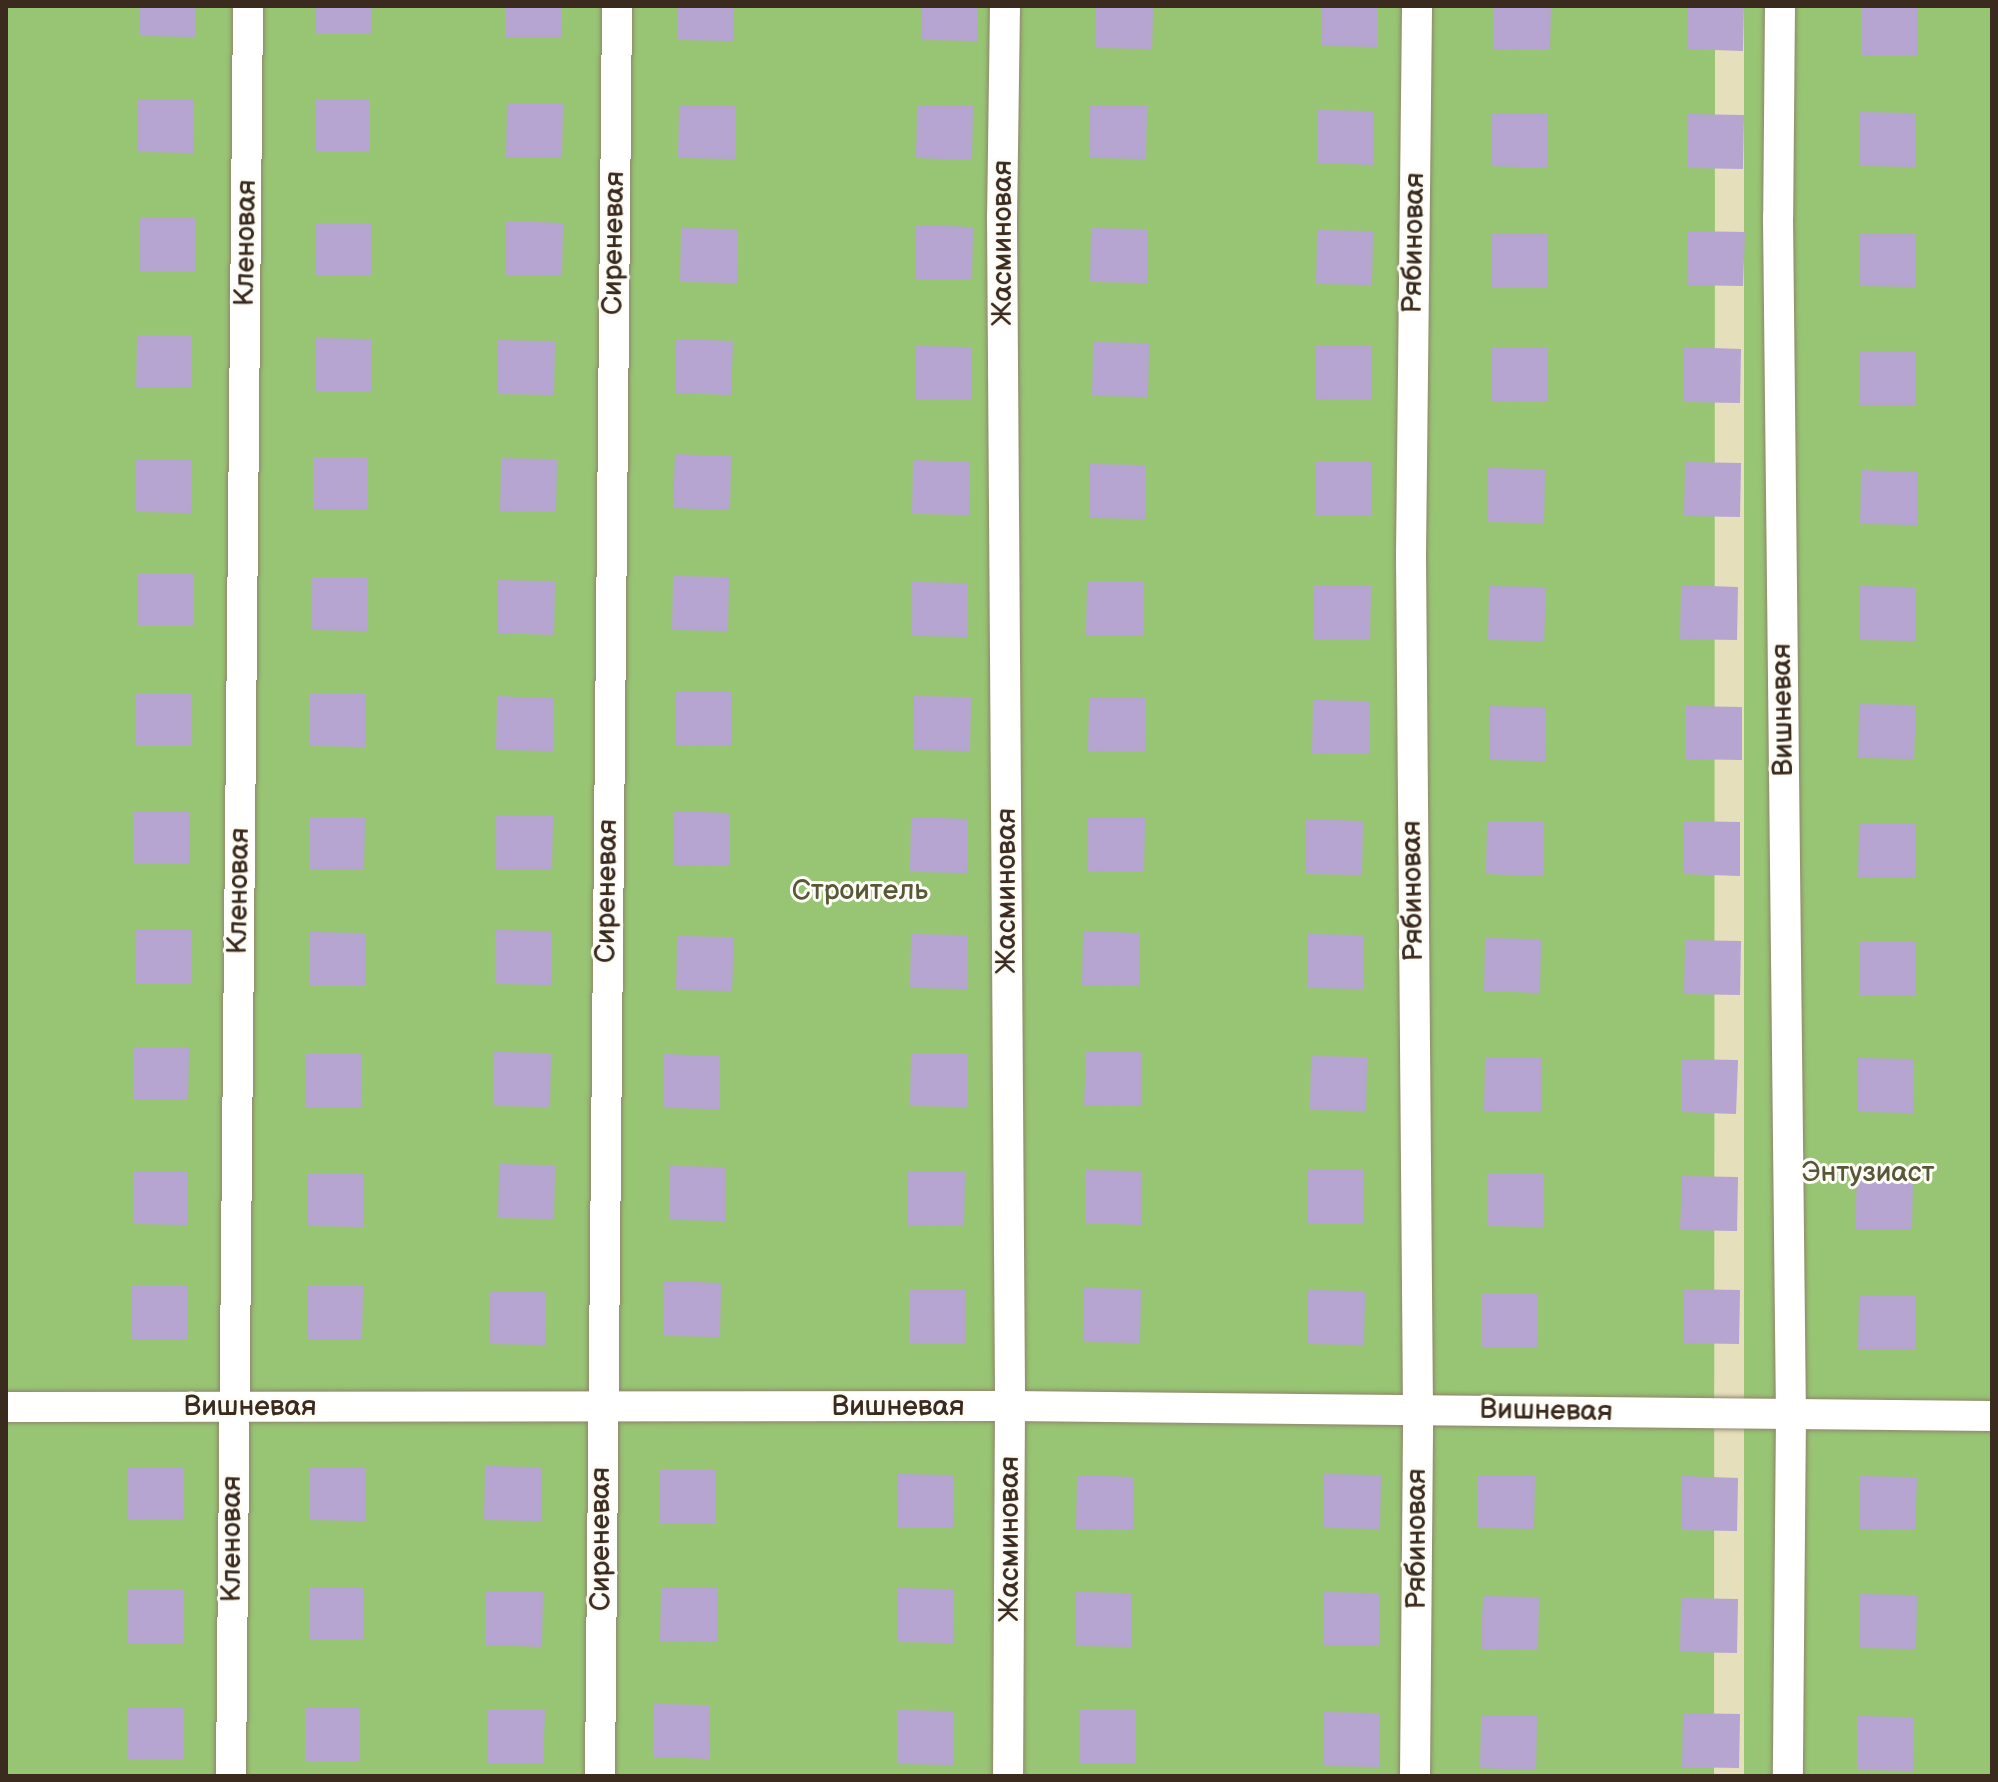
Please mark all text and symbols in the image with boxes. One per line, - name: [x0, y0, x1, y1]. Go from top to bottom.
- street label: Жасминовая: [986, 160, 1020, 326]
- street label: Сиреневая: [596, 171, 632, 315]
- street label: Рябиновая: [1396, 172, 1432, 314]
- street label: Кленовая: [228, 179, 264, 307]
- street label: Вишневая: [1765, 643, 1801, 777]
- street label: Жасминовая: [990, 808, 1024, 974]
- street label: Сиреневая: [589, 819, 625, 963]
- street label: Рябиновая: [1395, 820, 1431, 962]
- street label: Кленовая: [221, 827, 257, 955]
- park label: Строитель: [792, 874, 928, 908]
- park label: Энтузиаст: [1801, 1156, 1935, 1190]
- street label: Вишневая: [183, 1390, 317, 1424]
- street label: Вишневая: [831, 1390, 965, 1424]
- street label: Вишневая: [1479, 1393, 1613, 1429]
- street label: Жасминовая: [993, 1456, 1027, 1622]
- street label: Сиреневая: [584, 1467, 618, 1611]
- street label: Рябиновая: [1400, 1468, 1434, 1610]
- street label: Кленовая: [215, 1476, 249, 1602]

